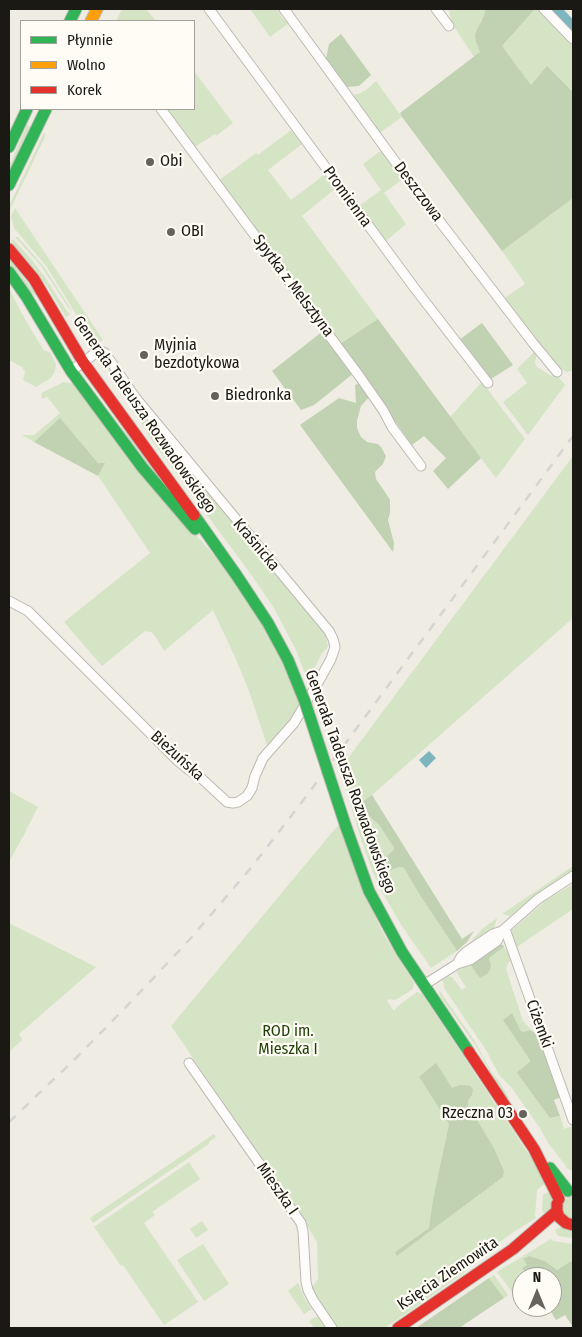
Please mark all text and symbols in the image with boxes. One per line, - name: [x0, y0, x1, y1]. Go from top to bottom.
- legend: [20, 20, 195, 110]
- text: Płynnie: [67, 31, 113, 49]
- text: Wolno: [67, 56, 106, 74]
- text: Korek: [67, 81, 102, 99]
- place label: Obi: [160, 152, 183, 172]
- marker: Obi: [144, 156, 156, 168]
- street label: Deszczowa: [389, 158, 447, 226]
- street label: Promienna: [319, 163, 375, 231]
- place label: OBI: [181, 222, 204, 242]
- marker: OBI: [165, 226, 177, 238]
- street label: Spytka z Melsztyna: [248, 231, 338, 341]
- street label: Generała Tadeusza Rozwadowskiego: [68, 313, 220, 517]
- place label: Myjnia bezdotykowa: [154, 336, 240, 374]
- marker: Myjnia bezdotykowa: [138, 349, 150, 361]
- place label: Biedronka: [225, 386, 291, 406]
- marker: Biedronka: [209, 390, 221, 402]
- street label: Kraśnicka: [229, 515, 283, 575]
- street label: Generała Tadeusza Rozwadowskiego: [300, 667, 400, 897]
- street label: Bieżuńska: [146, 727, 208, 785]
- street label: Ciżemki: [521, 997, 557, 1051]
- park label: ROD im. Mieszka I: [258, 1022, 318, 1060]
- place label: Rzeczna 03: [442, 1104, 513, 1124]
- marker: Rzeczna 03: [517, 1108, 529, 1120]
- street label: Mieszka I: [252, 1159, 302, 1219]
- street label: Księcia Ziemowita: [394, 1233, 502, 1315]
- north arrow: [512, 1267, 562, 1317]
- text: N: [533, 1269, 541, 1286]

